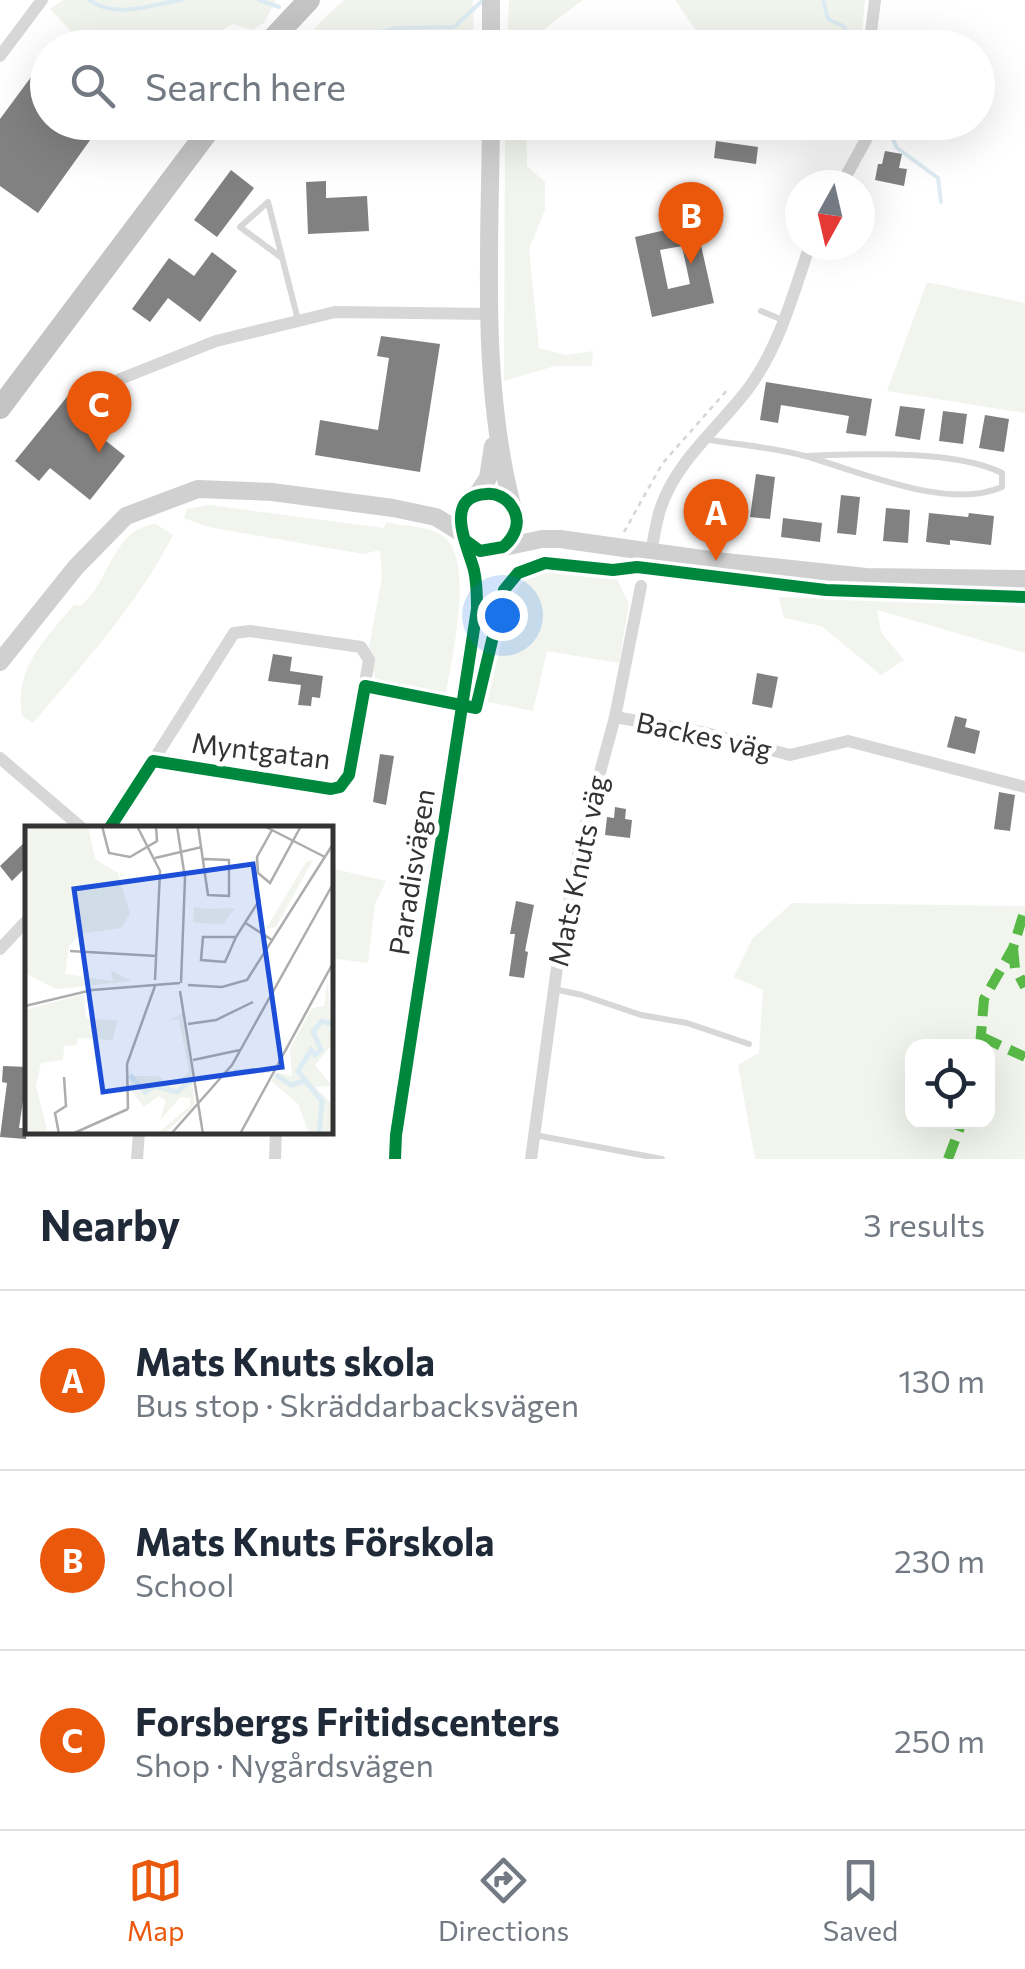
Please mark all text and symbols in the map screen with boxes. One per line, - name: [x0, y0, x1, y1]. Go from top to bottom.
- search box: [30, 30, 995, 140]
- icon: search: [65, 58, 120, 113]
- text: Search here: [145, 62, 346, 109]
- north arrow: [785, 170, 875, 260]
- pin: B: [658, 182, 724, 264]
- pin: C: [66, 370, 132, 453]
- pin: A: [684, 478, 748, 561]
- your location: [477, 590, 528, 641]
- street label: Backes väg: [633, 704, 775, 766]
- street label: Myntgatan: [190, 725, 333, 775]
- street label: Mats Knuts väg: [540, 772, 614, 969]
- street label: Paradisvägen: [381, 786, 441, 957]
- inset map: [25, 826, 332, 1134]
- map controls: [905, 1039, 995, 1129]
- button: locate: [905, 1039, 995, 1129]
- text: Nearby: [40, 1198, 180, 1250]
- text: 3 results: [863, 1204, 985, 1244]
- text: Mats Knuts skola: [135, 1337, 435, 1384]
- text: A: [61, 1360, 84, 1400]
- text: 130 m: [898, 1360, 985, 1400]
- text: Bus stop · Skräddarbacksvägen: [135, 1384, 579, 1424]
- text: Mats Knuts Förskola: [135, 1517, 494, 1564]
- text: B: [62, 1540, 83, 1580]
- text: 230 m: [894, 1540, 985, 1580]
- text: School: [135, 1564, 234, 1604]
- text: Forsbergs Fritidscenters: [135, 1697, 560, 1744]
- text: C: [62, 1720, 83, 1760]
- text: 250 m: [894, 1720, 985, 1760]
- text: Shop · Nygårdsvägen: [135, 1744, 434, 1784]
- tab: Map: [127, 1853, 184, 1947]
- tab: Directions: [438, 1853, 569, 1947]
- tab: Saved: [823, 1853, 898, 1947]

